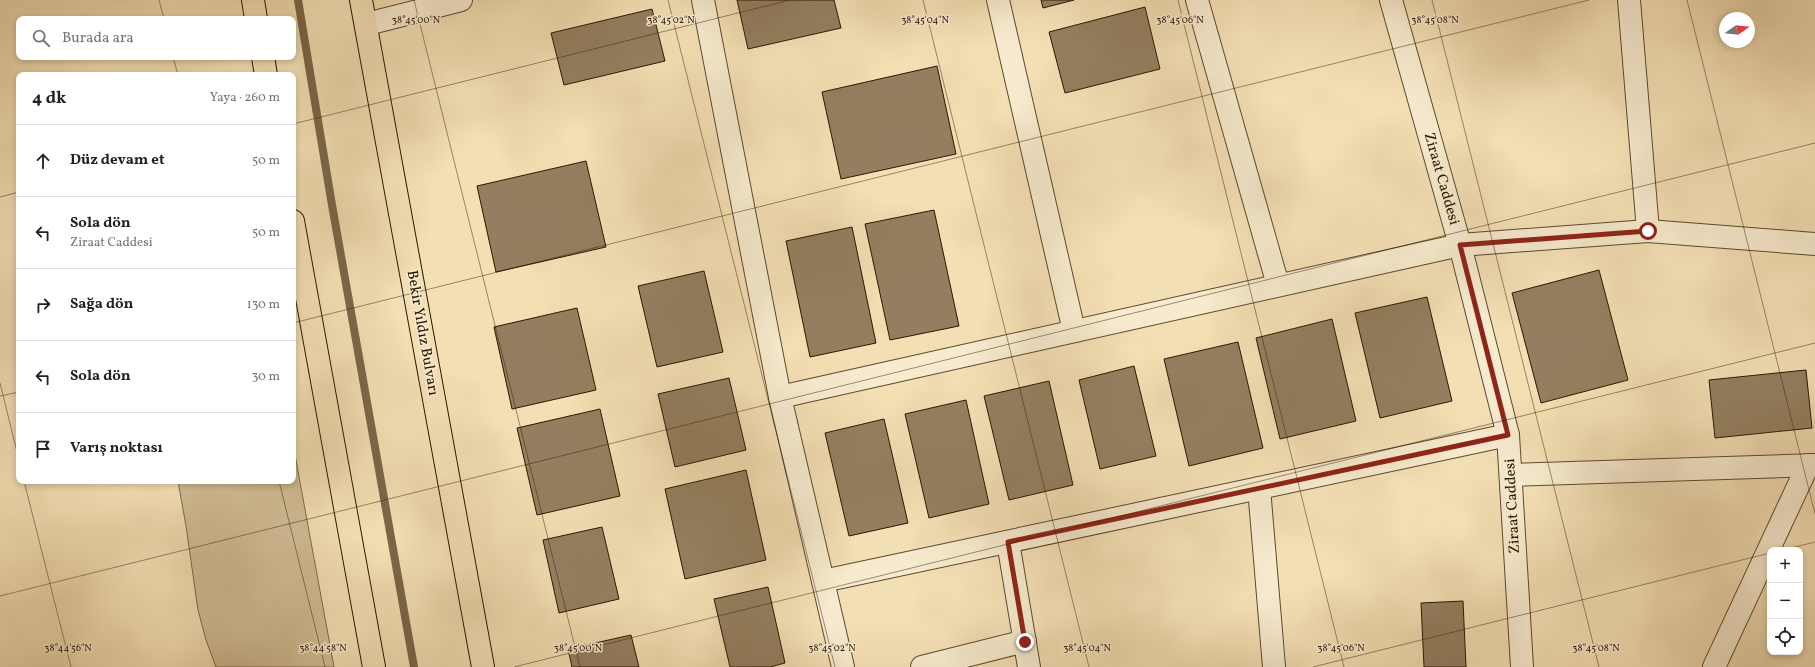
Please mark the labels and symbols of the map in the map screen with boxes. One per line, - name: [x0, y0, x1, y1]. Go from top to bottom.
- north arrow: [1719, 12, 1755, 48]
- text: 38°45'00"N: [392, 13, 441, 27]
- text: 38°45'02"N: [647, 13, 695, 27]
- text: 38°45'04"N: [901, 13, 949, 27]
- text: 38°45'06"N: [1156, 13, 1204, 27]
- text: 38°45'08"N: [1411, 13, 1459, 27]
- street label: Ziraat Caddesi: [1418, 130, 1464, 228]
- route start: [1639, 222, 1657, 240]
- street label: Bekir Yıldız Bulvarı: [401, 269, 443, 397]
- street label: Ziraat Caddesi: [1500, 458, 1526, 554]
- route end: [1016, 633, 1034, 651]
- text: 38°44'56"N: [44, 641, 92, 655]
- text: 38°44'58"N: [299, 641, 347, 655]
- text: 38°45'00"N: [554, 641, 603, 655]
- text: 38°45'02"N: [808, 641, 856, 655]
- text: 38°45'04"N: [1063, 641, 1111, 655]
- text: 38°45'06"N: [1317, 641, 1365, 655]
- text: 38°45'08"N: [1572, 641, 1620, 655]

